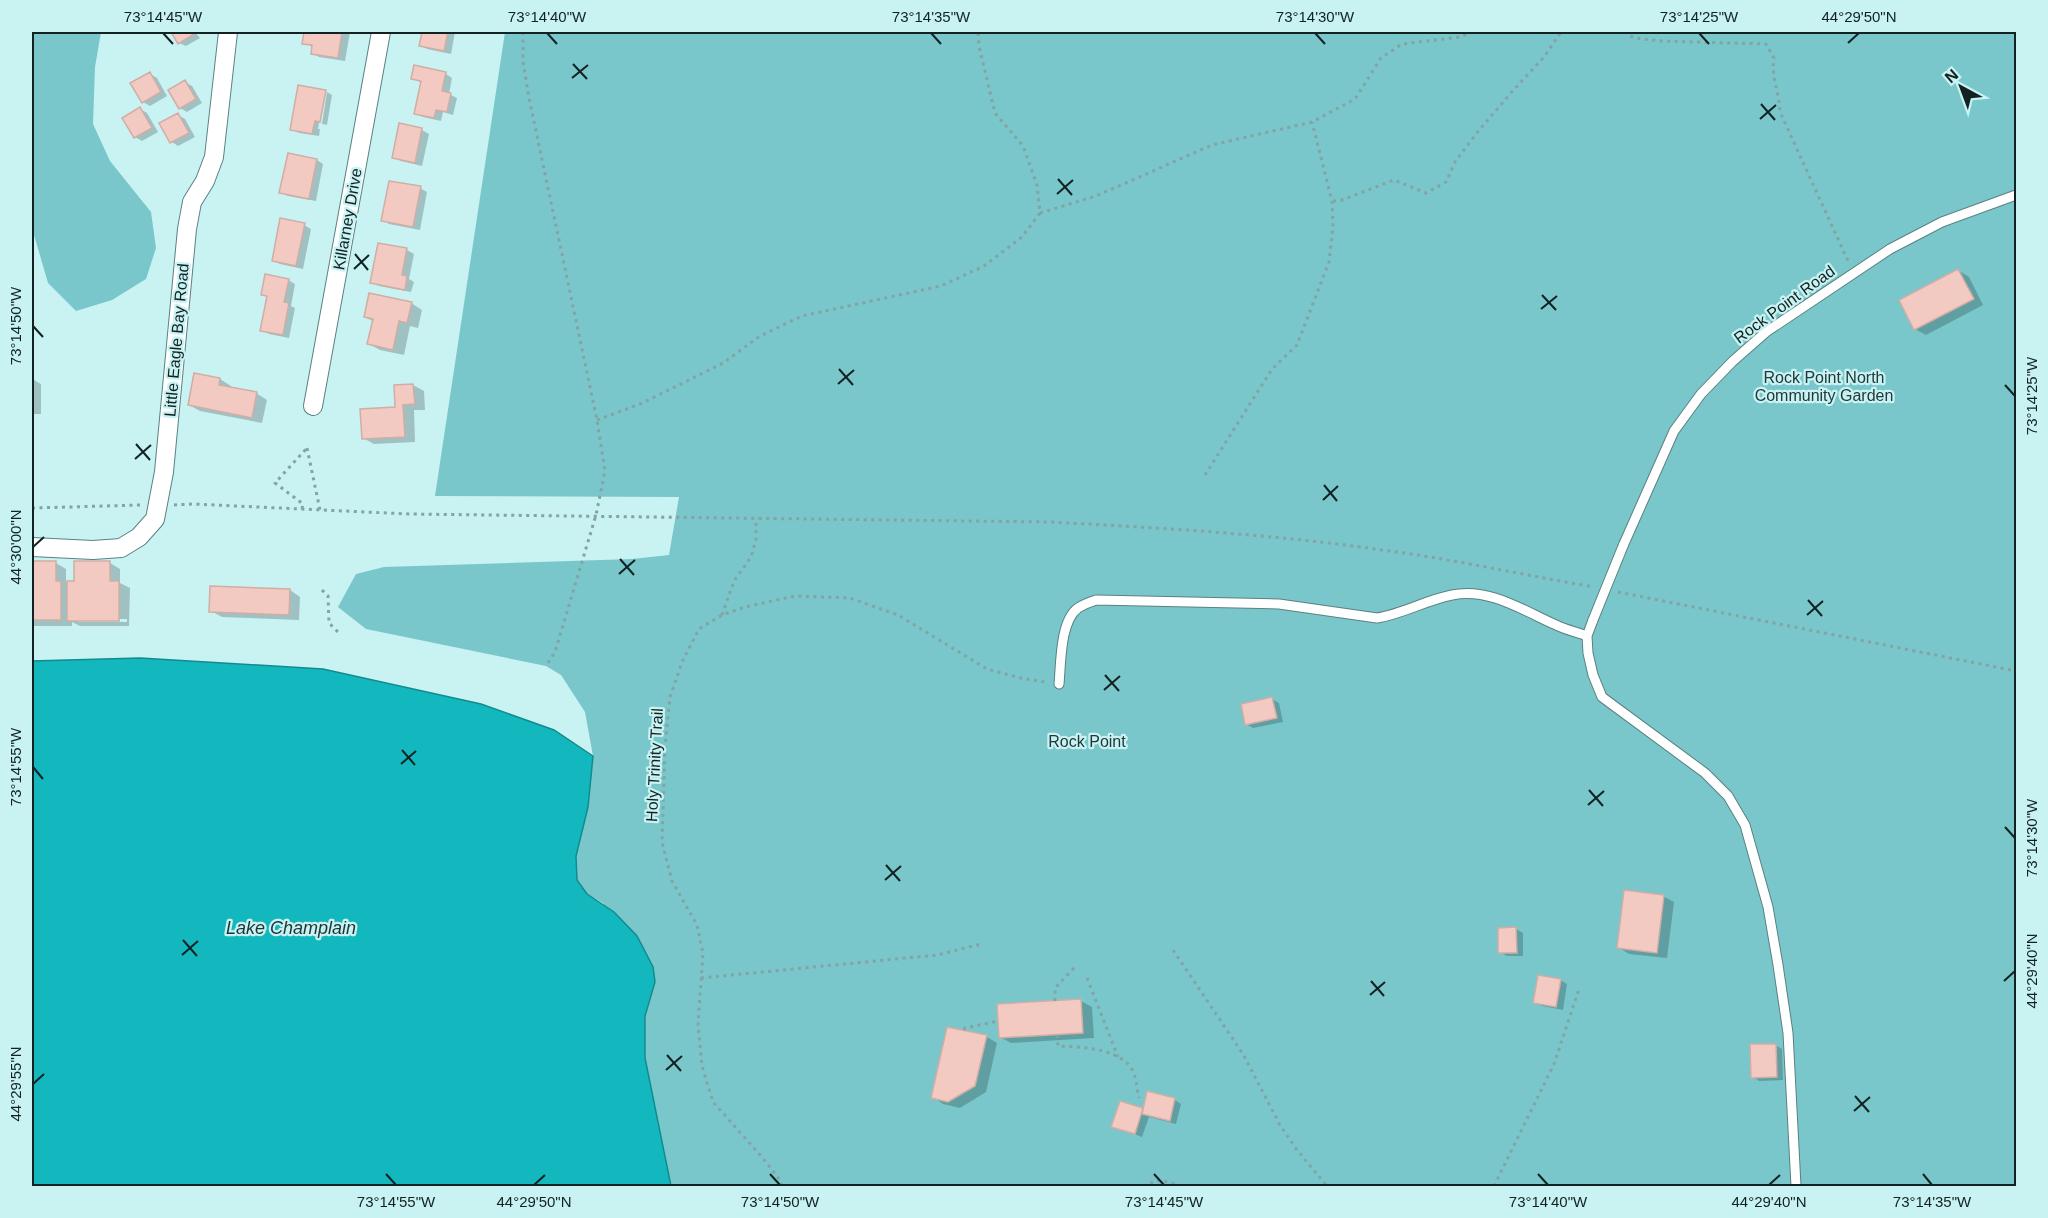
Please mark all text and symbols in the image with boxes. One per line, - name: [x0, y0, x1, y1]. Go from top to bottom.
- text: 73°14'45"W: [124, 8, 203, 25]
- text: 73°14'40"W: [508, 8, 587, 25]
- text: 73°14'35"W: [892, 8, 971, 25]
- text: 73°14'30"W: [1276, 8, 1355, 25]
- text: 73°14'25"W: [1660, 8, 1739, 25]
- text: 44°29'50"N: [1821, 8, 1897, 25]
- north arrow: [1931, 57, 1991, 117]
- text: N: [1942, 66, 1961, 86]
- street label: Killarney Drive: [330, 167, 365, 271]
- street label: Rock Point Road: [1731, 262, 1838, 347]
- street label: Little Eagle Bay Road: [161, 263, 192, 417]
- text: 73°14'50"W: [7, 286, 24, 365]
- text: 73°14'25"W: [2023, 356, 2040, 435]
- park label: Rock Point North Community Garden: [1755, 369, 1893, 404]
- text: 44°30'00"N: [7, 509, 24, 585]
- street label: Holy Trinity Trail: [643, 708, 666, 822]
- text: 73°14'55"W: [7, 727, 24, 806]
- park label: Rock Point: [1048, 733, 1126, 750]
- text: 73°14'30"W: [2023, 798, 2040, 877]
- water label: Lake Champlain: [226, 918, 356, 938]
- text: 44°29'40"N: [2023, 933, 2040, 1009]
- text: 44°29'55"N: [7, 1046, 24, 1122]
- text: 73°14'55"W: [357, 1193, 436, 1210]
- text: 44°29'50"N: [496, 1193, 572, 1210]
- text: 73°14'50"W: [741, 1193, 820, 1210]
- text: 73°14'45"W: [1125, 1193, 1204, 1210]
- text: 73°14'40"W: [1509, 1193, 1588, 1210]
- text: 44°29'40"N: [1731, 1193, 1807, 1210]
- text: 73°14'35"W: [1893, 1193, 1972, 1210]

